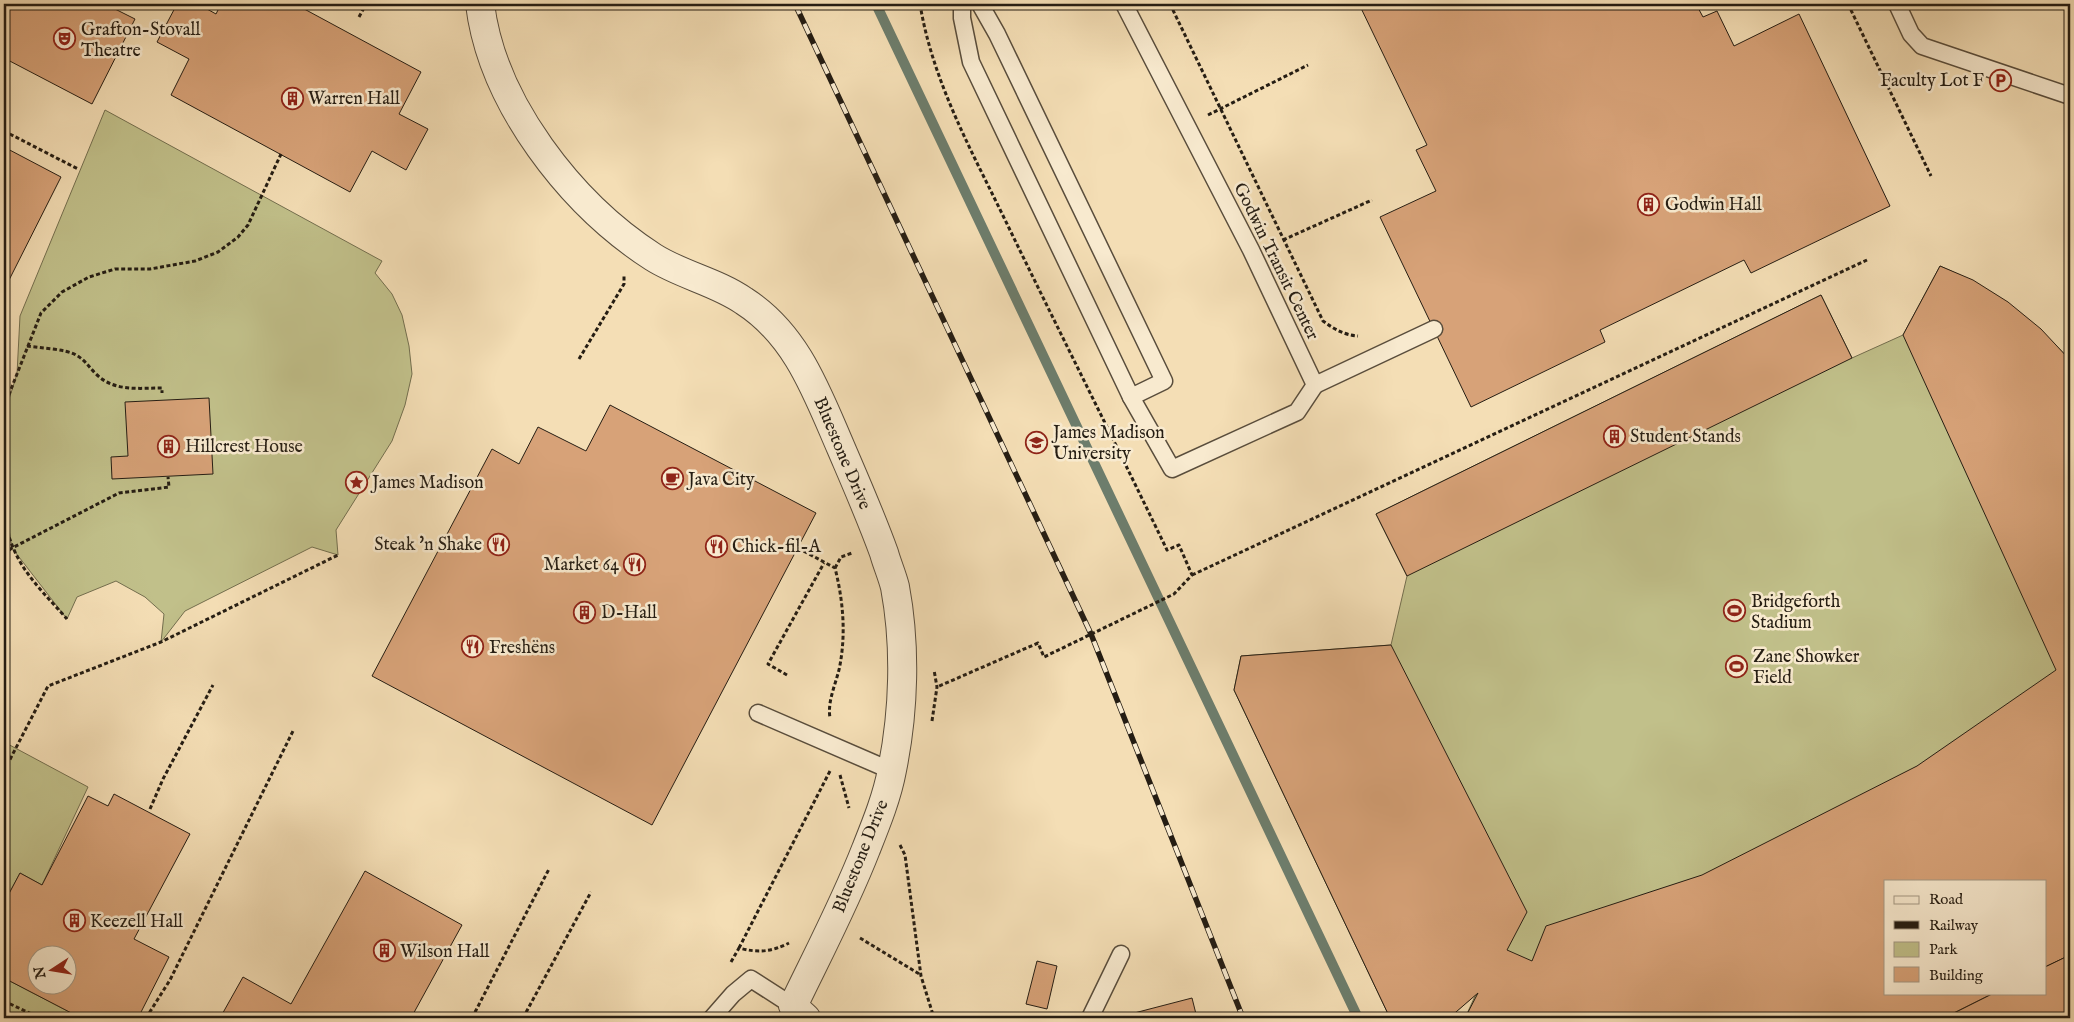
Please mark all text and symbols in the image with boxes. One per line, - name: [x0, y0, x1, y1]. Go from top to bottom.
- place label: Grafton-Stovall Theatre: [81, 19, 200, 63]
- theatre icon: Grafton-Stovall Theatre: [53, 27, 77, 51]
- parking icon: Faculty Lot F: [1988, 68, 2012, 92]
- place label: Faculty Lot F: [1880, 70, 1985, 93]
- building icon: Warren Hall: [280, 86, 304, 110]
- place label: Warren Hall: [308, 88, 400, 111]
- street label: Godwin Transit Center: [1228, 179, 1324, 344]
- building icon: Godwin Hall: [1637, 192, 1661, 216]
- place label: Godwin Hall: [1665, 194, 1762, 217]
- street label: Bluestone Drive: [808, 394, 876, 513]
- place label: James Madison University: [1051, 422, 1165, 466]
- building icon: Student Stands: [1602, 424, 1626, 448]
- place label: Student Stands: [1630, 426, 1741, 449]
- school or university icon: James Madison University: [1025, 430, 1049, 454]
- building icon: Hillcrest House: [157, 434, 181, 458]
- place label: Hillcrest House: [185, 436, 303, 459]
- cafe icon: Java City: [660, 467, 684, 491]
- place label: Java City: [686, 469, 755, 492]
- place icon: James Madison: [344, 470, 368, 494]
- place label: James Madison: [370, 472, 484, 495]
- restaurant icon: Steak 'n Shake: [486, 532, 510, 556]
- place label: Steak 'n Shake: [374, 534, 482, 557]
- restaurant icon: Chick-fil-A: [704, 534, 728, 558]
- place label: Chick-fil-A: [732, 536, 822, 559]
- restaurant icon: Market 64: [623, 552, 647, 576]
- place label: Market 64: [543, 554, 619, 577]
- place label: Bridgeforth Stadium: [1751, 591, 1841, 635]
- sports icon: Bridgeforth Stadium: [1723, 599, 1747, 623]
- building icon: D-Hall: [573, 600, 597, 624]
- place label: D-Hall: [601, 602, 657, 625]
- restaurant icon: Freshëns: [461, 635, 485, 659]
- place label: Freshëns: [489, 637, 555, 660]
- place label: Zane Showker Field: [1753, 646, 1860, 690]
- sports icon: Zane Showker Field: [1725, 654, 1749, 678]
- street label: Bluestone Drive: [828, 797, 895, 917]
- legend: [1884, 880, 2046, 994]
- text: Road: [1929, 890, 1964, 909]
- building icon: Keezell Hall: [62, 909, 86, 933]
- place label: Keezell Hall: [90, 911, 183, 934]
- text: Railway: [1929, 916, 1979, 935]
- building icon: Wilson Hall: [372, 939, 396, 963]
- text: Park: [1929, 940, 1959, 959]
- place label: Wilson Hall: [400, 941, 490, 964]
- north arrow: [28, 944, 78, 994]
- text: N: [30, 965, 51, 981]
- text: Building: [1929, 966, 1984, 985]

